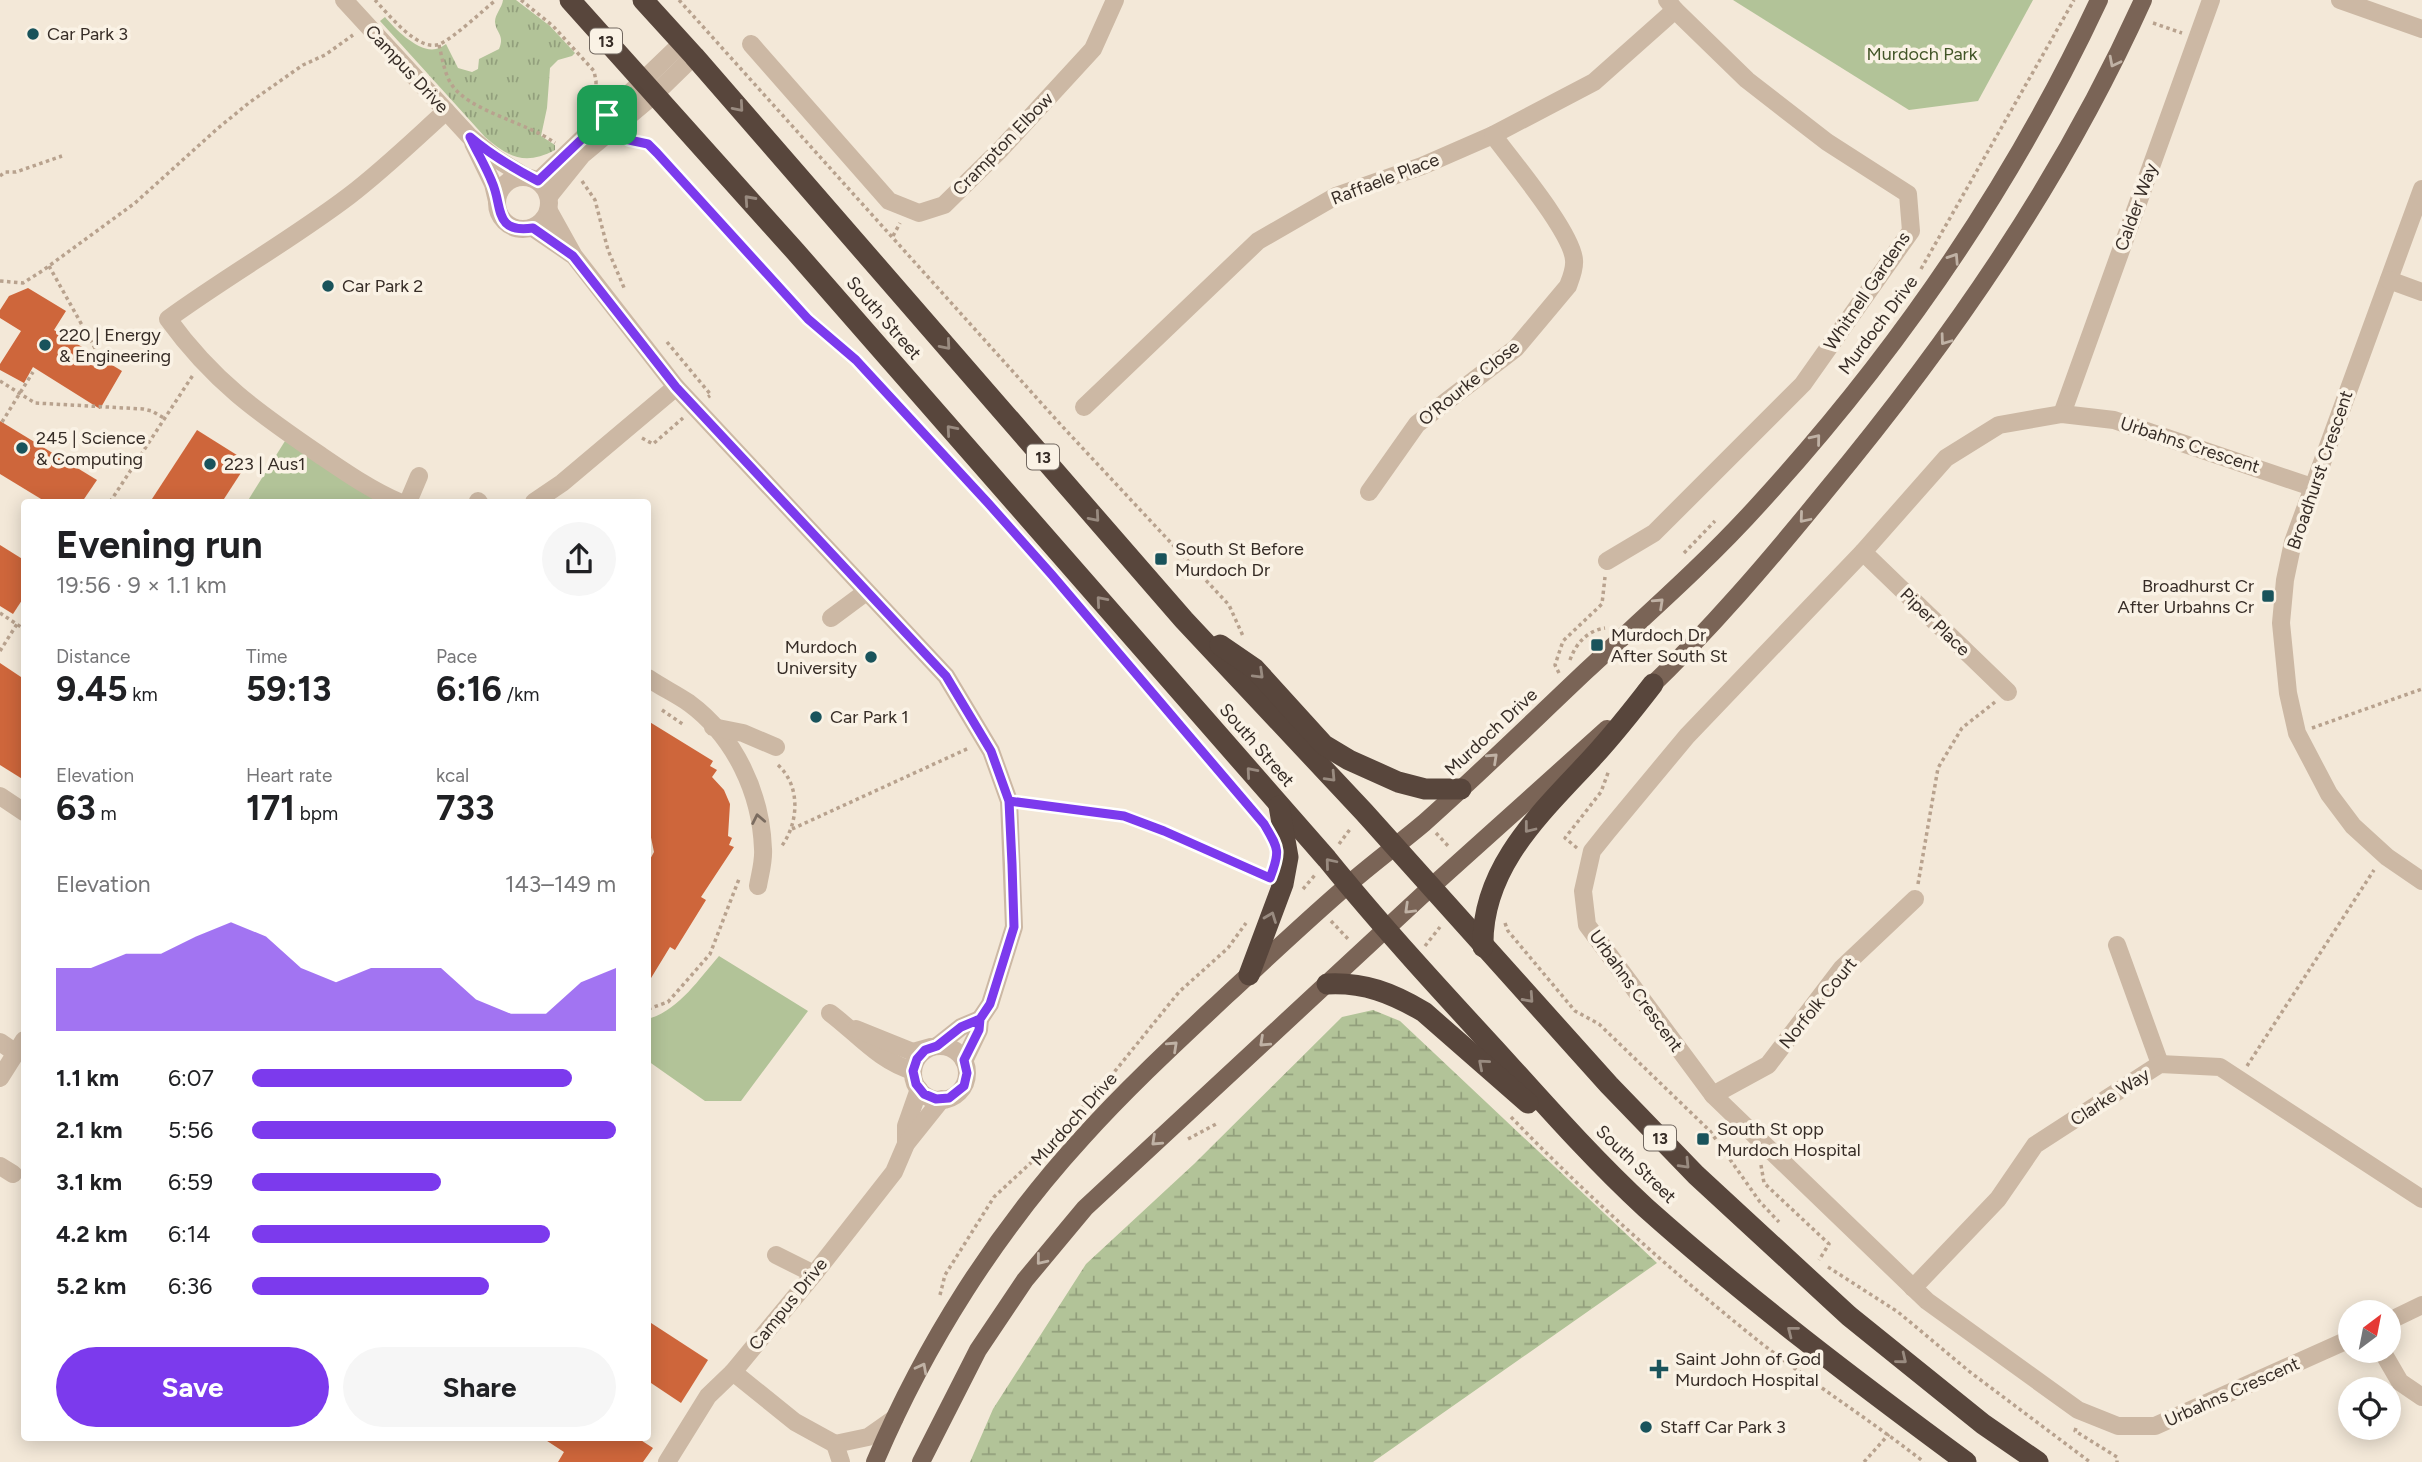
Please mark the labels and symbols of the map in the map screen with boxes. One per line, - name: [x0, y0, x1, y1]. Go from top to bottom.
- street label: Campus Drive: [361, 20, 454, 118]
- place label: Car Park 3: [47, 23, 128, 45]
- marker: Car Park 3: [25, 26, 41, 42]
- road number: 13: [590, 28, 622, 54]
- park label: Murdoch Park: [1867, 43, 1978, 65]
- one-way arrow: [2109, 55, 2123, 67]
- pin: [577, 85, 637, 145]
- street label: Crampton Elbow: [948, 88, 1058, 200]
- one-way arrow: [731, 99, 743, 112]
- street label: Raffaele Place: [1328, 148, 1442, 210]
- street label: Calder Way: [2110, 159, 2162, 254]
- one-way arrow: [745, 195, 757, 208]
- street label: Whitnell Gardens: [1819, 228, 1915, 354]
- one-way arrow: [1946, 252, 1959, 265]
- street label: Murdoch Drive: [1834, 271, 1922, 379]
- street label: South Street: [842, 272, 926, 364]
- place label: Car Park 2: [342, 275, 423, 297]
- marker: Car Park 2: [320, 278, 336, 294]
- place label: 220 | Energy & Engineering: [59, 324, 171, 367]
- one-way arrow: [1941, 332, 1953, 344]
- street label: O’Rourke Close: [1414, 335, 1524, 430]
- marker: 220 | Energy & Engineering: [37, 337, 53, 353]
- one-way arrow: [938, 337, 950, 350]
- street label: Broadhurst Crescent: [2282, 387, 2358, 552]
- street label: Urbahns Crescent: [2118, 412, 2263, 478]
- one-way arrow: [947, 425, 959, 438]
- place label: 245 | Science & Computing: [36, 427, 146, 470]
- one-way arrow: [1808, 434, 1820, 447]
- marker: 245 | Science & Computing: [14, 440, 30, 456]
- road number: 13: [1027, 445, 1059, 470]
- place label: 223 | Aus1: [224, 453, 306, 475]
- marker: 223 | Aus1: [202, 456, 218, 472]
- one-way arrow: [1087, 509, 1099, 522]
- one-way arrow: [1800, 510, 1812, 523]
- place label: South St Before Murdoch Dr: [1175, 538, 1304, 581]
- marker: South St Before Murdoch Dr: [1153, 551, 1169, 567]
- place label: Broadhurst Cr After Urbahns Cr: [2118, 575, 2254, 618]
- street label: Piper Place: [1895, 583, 1975, 661]
- marker: Broadhurst Cr After Urbahns Cr: [2260, 588, 2276, 604]
- one-way arrow: [1097, 596, 1109, 609]
- one-way arrow: [1651, 599, 1664, 612]
- place label: Murdoch Dr After South St: [1611, 624, 1728, 667]
- place label: Murdoch University: [776, 636, 858, 679]
- marker: Murdoch Dr After South St: [1589, 637, 1605, 653]
- marker: Murdoch University: [863, 649, 879, 665]
- one-way arrow: [1250, 666, 1263, 679]
- street label: Murdoch Drive: [1440, 684, 1542, 780]
- street label: South Street: [1215, 699, 1299, 791]
- place label: Car Park 1: [830, 706, 909, 728]
- marker: Car Park 1: [808, 709, 824, 725]
- one-way arrow: [1485, 754, 1498, 767]
- one-way arrow: [1247, 768, 1259, 781]
- one-way arrow: [1322, 769, 1335, 782]
- one-way arrow: [751, 813, 766, 825]
- one-way arrow: [1524, 821, 1537, 833]
- one-way arrow: [1326, 859, 1339, 871]
- one-way arrow: [1404, 901, 1417, 914]
- one-way arrow: [1263, 911, 1277, 923]
- street label: Urbahns Crescent: [1584, 926, 1688, 1056]
- street label: Norfolk Court: [1775, 953, 1862, 1053]
- one-way arrow: [1521, 990, 1533, 1003]
- one-way arrow: [1259, 1034, 1272, 1046]
- one-way arrow: [1165, 1041, 1178, 1054]
- one-way arrow: [1478, 1060, 1491, 1072]
- street label: Clarke Way: [2066, 1063, 2154, 1131]
- street label: Murdoch Drive: [1026, 1068, 1122, 1170]
- place label: South St opp Murdoch Hospital: [1717, 1118, 1861, 1161]
- street label: South Street: [1591, 1120, 1681, 1208]
- road number: 13: [1644, 1126, 1676, 1150]
- marker: South St opp Murdoch Hospital: [1695, 1131, 1711, 1147]
- one-way arrow: [1151, 1132, 1164, 1145]
- one-way arrow: [1676, 1155, 1689, 1168]
- street label: Campus Drive: [744, 1253, 832, 1355]
- one-way arrow: [1036, 1253, 1049, 1265]
- north arrow: [2338, 1300, 2401, 1363]
- one-way arrow: [1787, 1327, 1800, 1339]
- place label: Saint John of God Murdoch Hospital: [1675, 1348, 1821, 1391]
- one-way arrow: [1893, 1351, 1906, 1363]
- street label: Urbahns Crescent: [2161, 1352, 2303, 1432]
- marker: Saint John of God Murdoch Hospital: [1649, 1359, 1669, 1379]
- one-way arrow: [914, 1362, 927, 1375]
- place label: Staff Car Park 3: [1660, 1416, 1786, 1438]
- marker: Staff Car Park 3: [1638, 1419, 1654, 1435]

